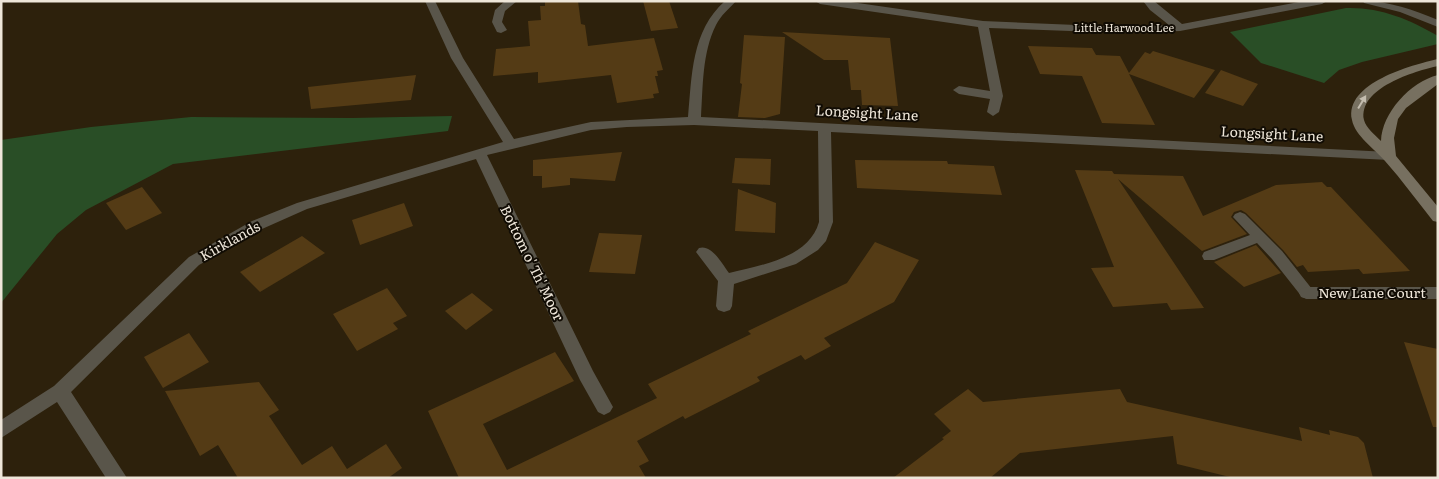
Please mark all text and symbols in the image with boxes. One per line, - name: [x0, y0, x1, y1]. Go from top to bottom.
- street label: Little Harwood Lee: [1074, 19, 1175, 35]
- one-way arrow: [1358, 96, 1367, 109]
- street label: Longsight Lane: [815, 99, 919, 125]
- street label: Longsight Lane: [1220, 120, 1324, 146]
- street label: Bottom o' Th' Moor: [496, 201, 570, 324]
- street label: Kirklands: [196, 215, 263, 265]
- street label: New Lane Court: [1318, 282, 1426, 302]

